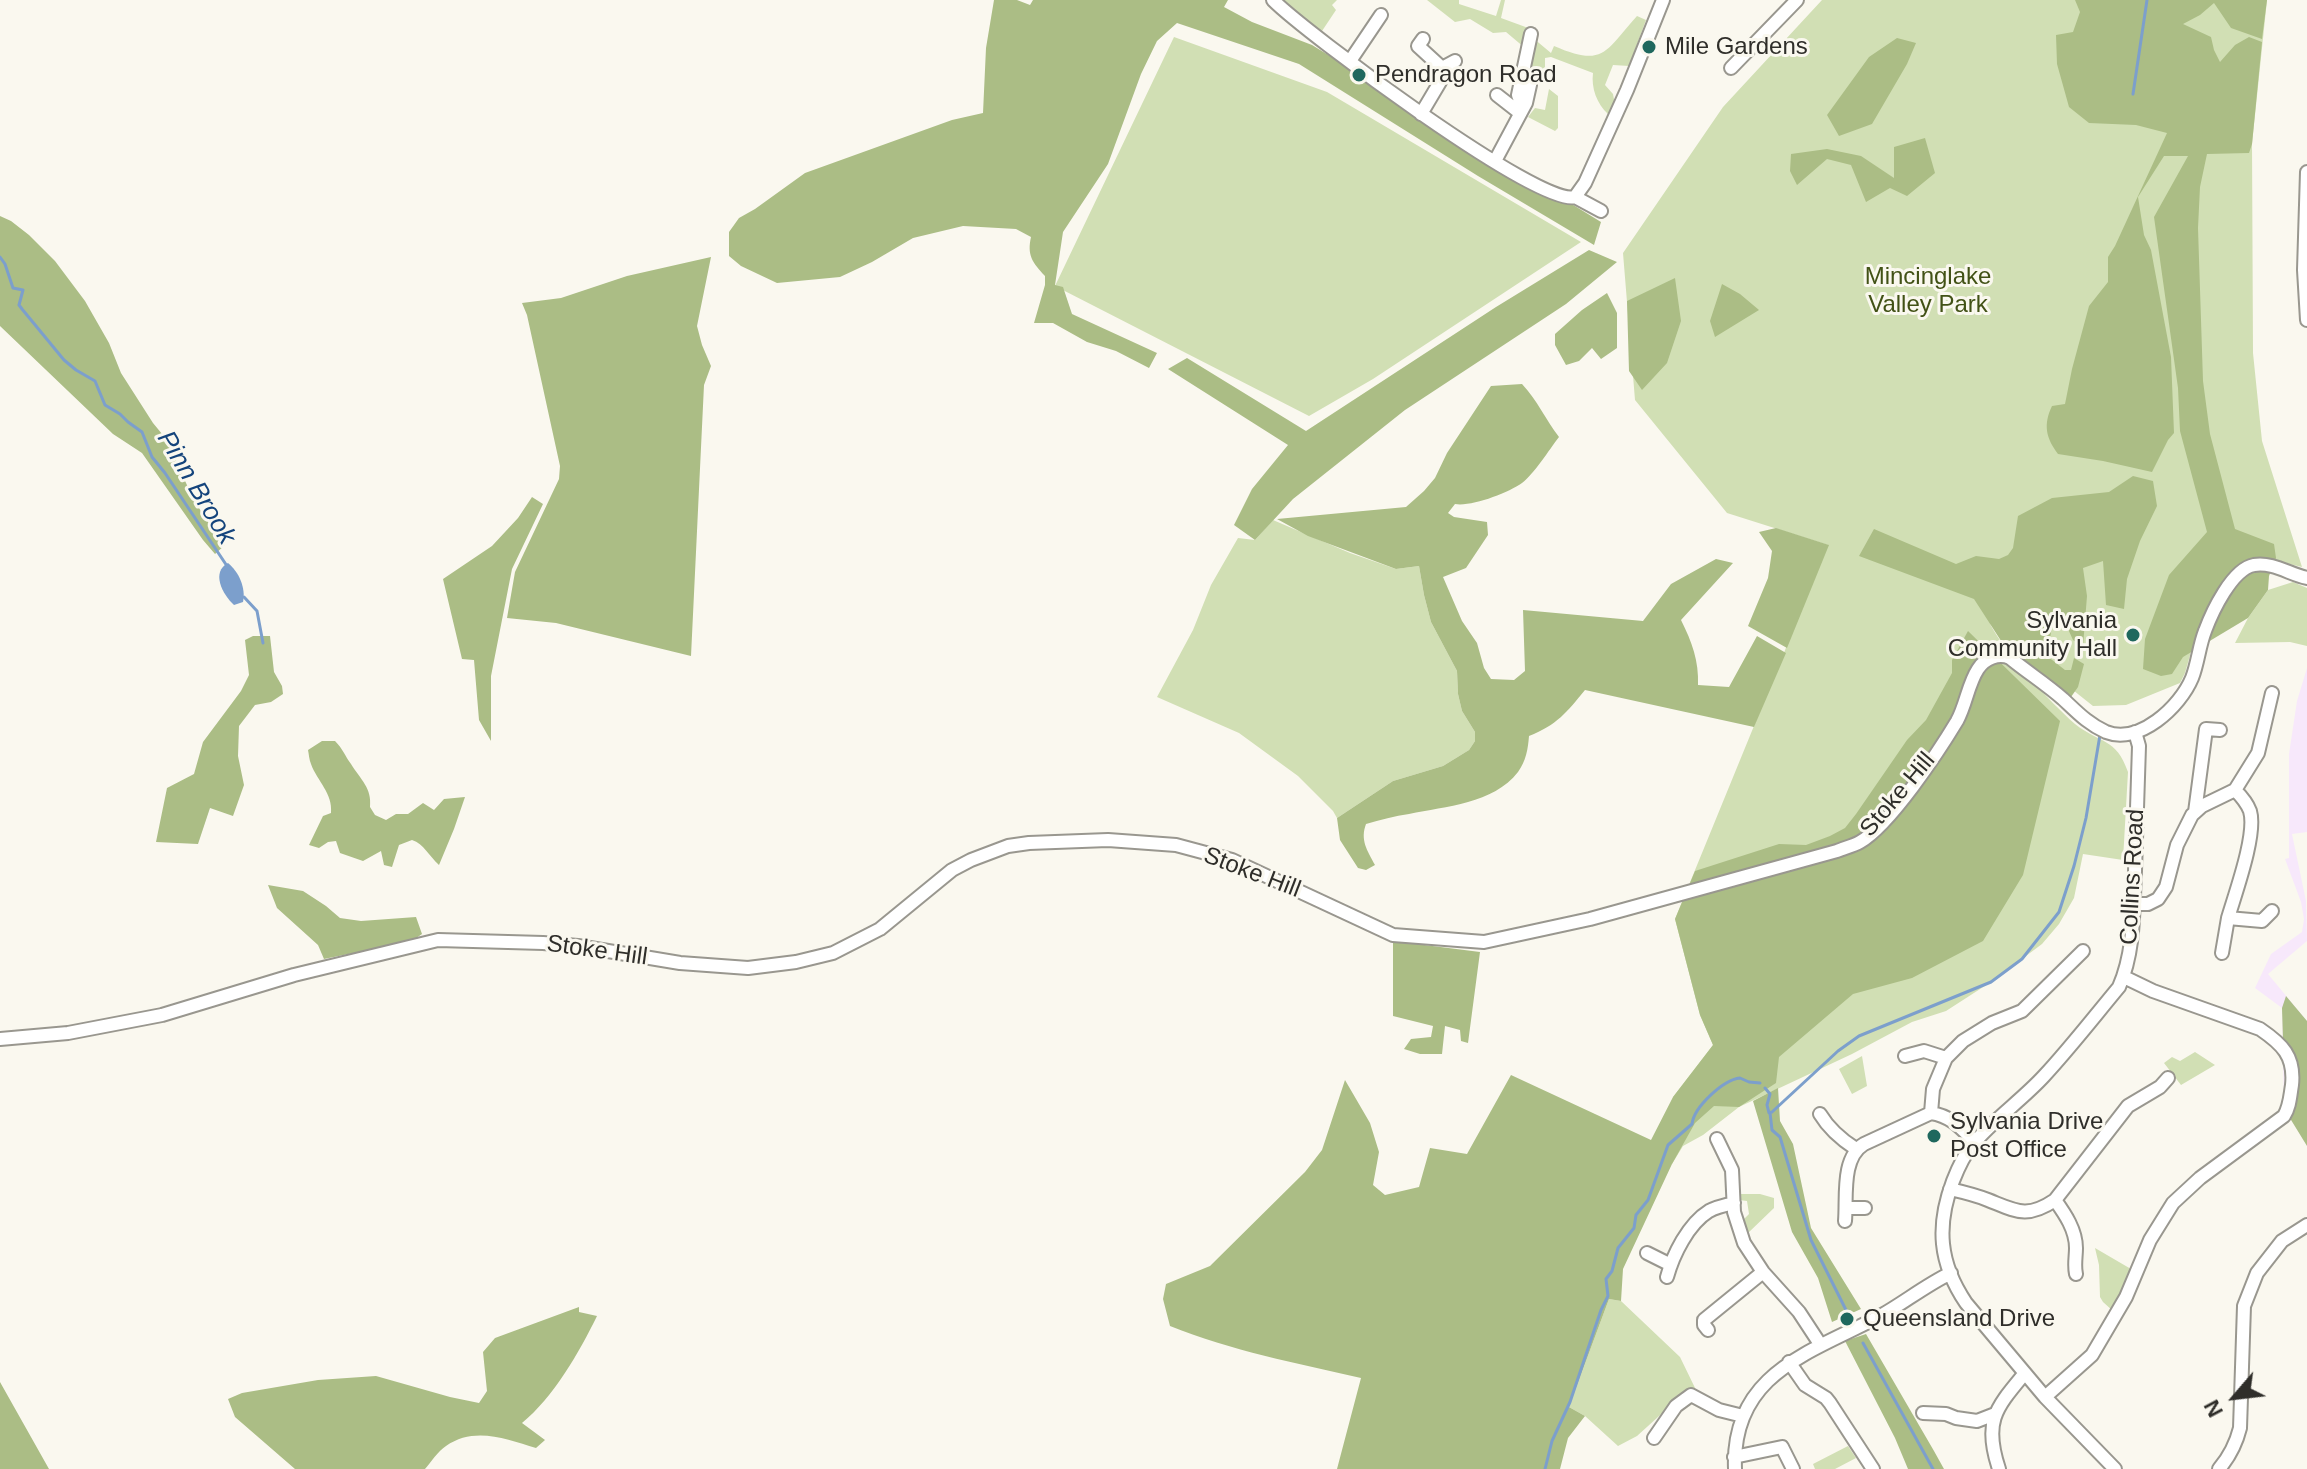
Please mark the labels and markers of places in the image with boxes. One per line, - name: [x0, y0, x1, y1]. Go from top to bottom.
- place label: Mile Gardens: [1665, 33, 1808, 61]
- marker: Mile Gardens: [1640, 38, 1658, 56]
- place label: Pendragon Road: [1375, 61, 1556, 89]
- marker: Pendragon Road: [1350, 66, 1368, 84]
- place label: Sylvania Community Hall: [1948, 607, 2117, 663]
- marker: Sylvania Community Hall: [2124, 626, 2142, 644]
- place label: Sylvania Drive Post Office: [1950, 1108, 2103, 1164]
- marker: Sylvania Drive Post Office: [1925, 1127, 1943, 1145]
- place label: Queensland Drive: [1863, 1305, 2055, 1333]
- marker: Queensland Drive: [1838, 1310, 1856, 1328]

